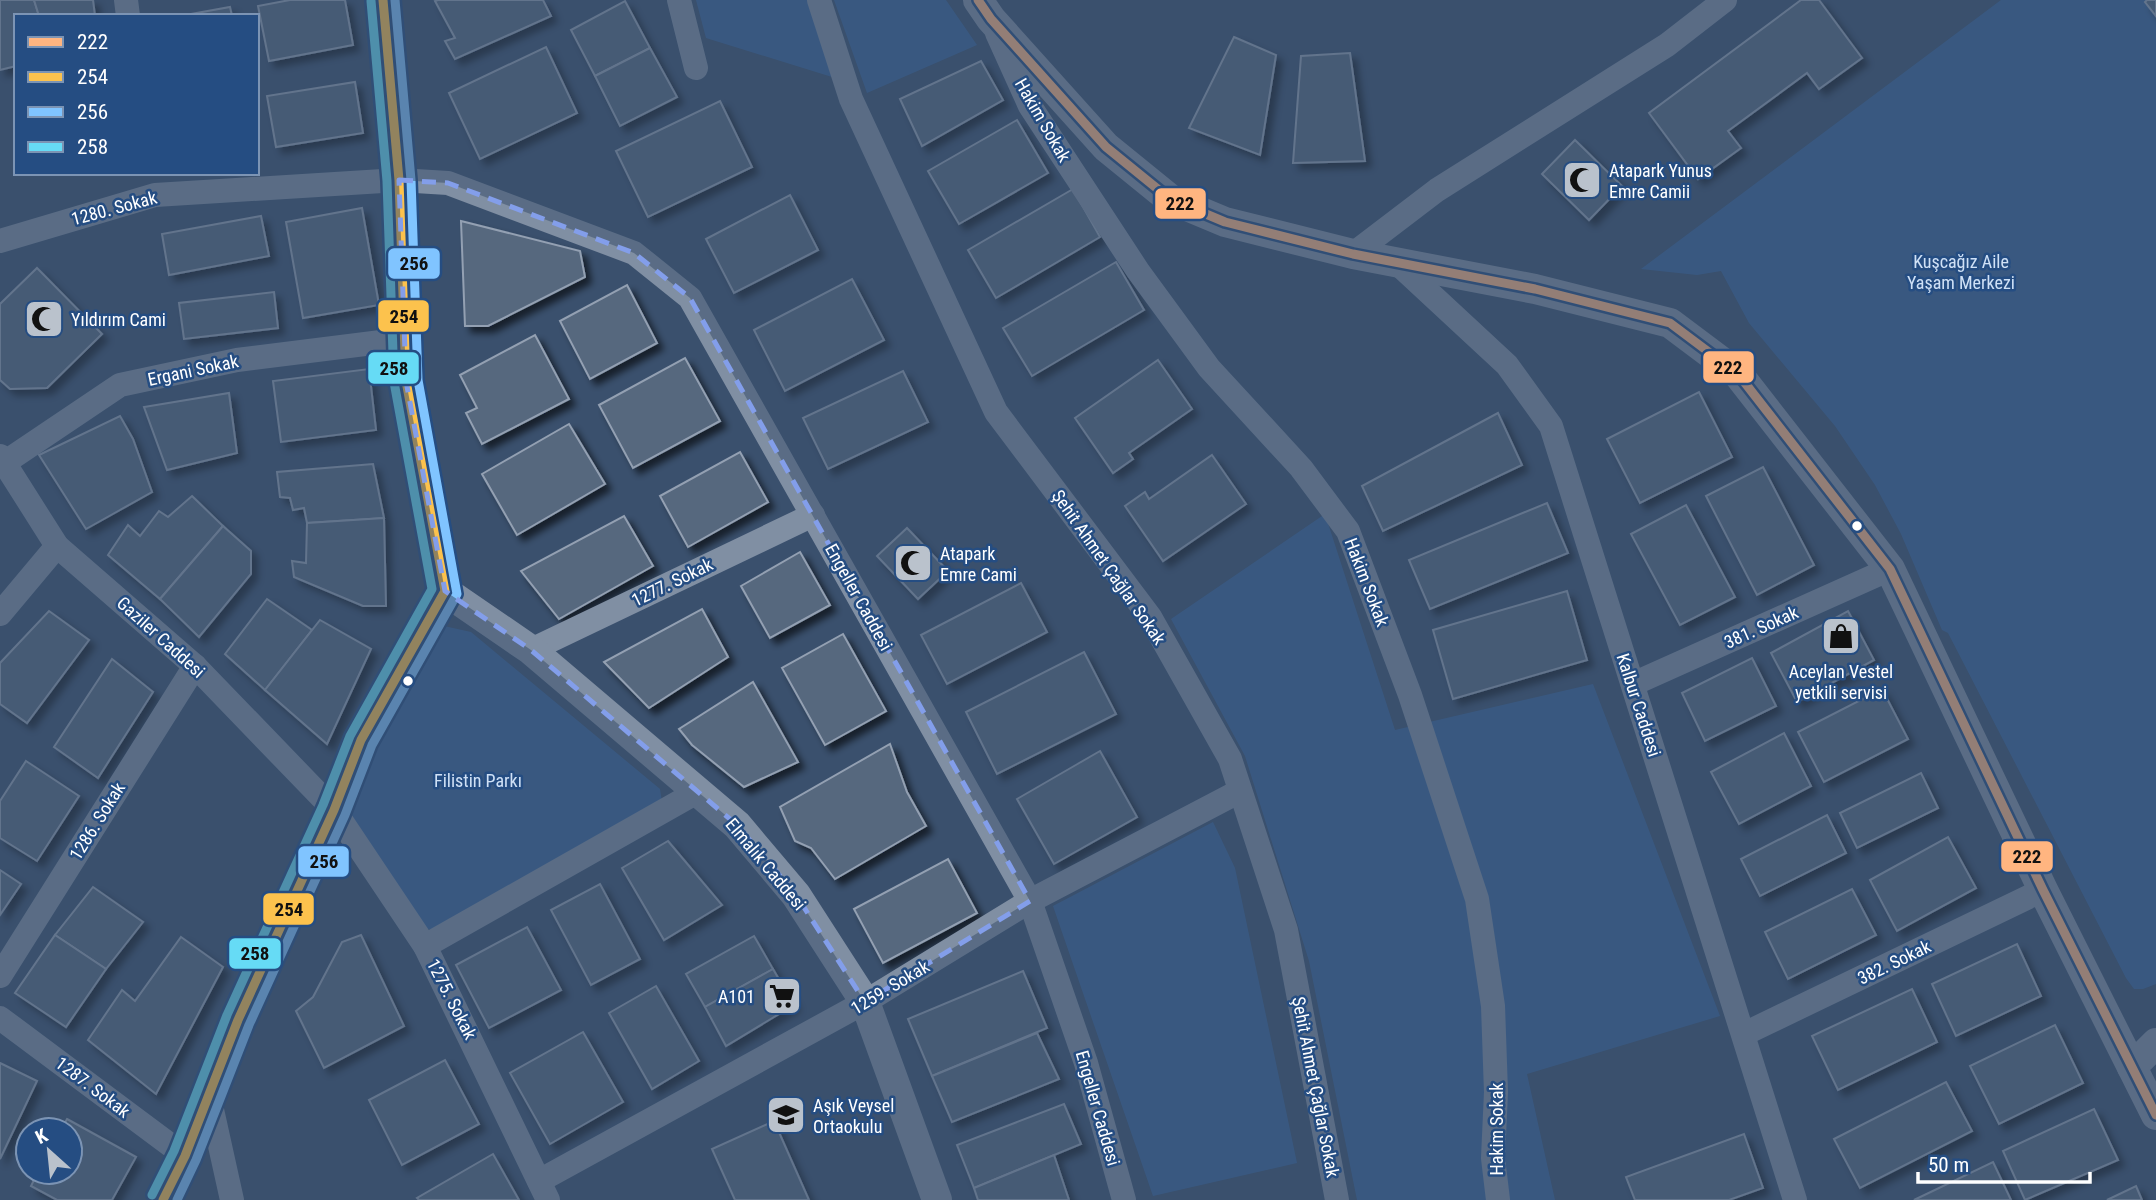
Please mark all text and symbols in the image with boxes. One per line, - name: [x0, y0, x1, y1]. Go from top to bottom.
- legend: [14, 14, 259, 175]
- text: 222: [77, 30, 108, 54]
- text: 254: [77, 65, 108, 89]
- street label: Hakim Sokak: [1011, 75, 1075, 165]
- text: 256: [77, 100, 108, 124]
- text: 258: [77, 135, 108, 159]
- mosque icon: Atapark Yunus Emre Camii: [1561, 159, 1603, 201]
- place label: Atapark Yunus Emre Camii: [1609, 160, 1712, 202]
- street label: 1280. Sokak: [69, 187, 159, 229]
- line badge: 222: [1154, 187, 1207, 220]
- text: 222: [1166, 192, 1194, 215]
- line badge: 256: [387, 247, 441, 280]
- park label: Kuşcağız Aile Yaşam Merkezi: [1907, 251, 2015, 293]
- text: 256: [400, 252, 428, 275]
- mosque icon: Yıldırım Cami: [23, 298, 65, 340]
- line badge: 254: [377, 299, 430, 333]
- text: 254: [390, 305, 418, 328]
- place label: Yıldırım Cami: [71, 309, 166, 330]
- street label: Ergani Sokak: [146, 350, 240, 390]
- line badge: 222: [1702, 350, 1755, 384]
- line badge: 258: [367, 351, 420, 385]
- text: 222: [1714, 356, 1742, 379]
- text: 258: [380, 357, 408, 380]
- street label: Şehit Ahmet Çağlar Sokak: [1048, 486, 1170, 648]
- unlabelled marker: [1850, 519, 1864, 533]
- street label: Hakim Sokak: [1341, 535, 1393, 629]
- street label: Engeller Caddesi: [821, 540, 897, 654]
- mosque icon: Atapark Emre Cami: [892, 542, 934, 584]
- place label: Atapark Emre Cami: [940, 543, 1017, 585]
- street label: 1277. Sokak: [628, 553, 716, 611]
- street label: Gaziler Caddesi: [113, 592, 209, 682]
- street label: 381. Sokak: [1721, 601, 1801, 653]
- shop icon: Aceylan Vestel yetkili servisi: [1820, 615, 1862, 657]
- street label: Kalbur Caddesi: [1612, 651, 1666, 759]
- place label: Aceylan Vestel yetkili servisi: [1789, 661, 1893, 703]
- unlabelled marker: [401, 674, 415, 688]
- park label: Filistin Parkı: [434, 770, 522, 791]
- street label: 1286. Sokak: [65, 778, 129, 864]
- street label: Elmalık Caddesi: [722, 814, 810, 914]
- line badge: 222: [2000, 840, 2054, 873]
- line badge: 256: [297, 845, 350, 878]
- text: 222: [2013, 845, 2041, 868]
- text: 256: [310, 850, 338, 873]
- line badge: 254: [262, 892, 315, 926]
- text: 254: [275, 898, 303, 921]
- street label: 382. Sokak: [1854, 935, 1934, 989]
- line badge: 258: [228, 937, 282, 970]
- text: 258: [241, 942, 269, 965]
- street label: 1275. Sokak: [423, 955, 481, 1043]
- street label: 1259. Sokak: [847, 955, 933, 1019]
- supermarket icon: A101: [761, 975, 803, 1017]
- place label: A101: [718, 986, 755, 1007]
- street label: Şehit Ahmet Çağlar Sokak: [1288, 995, 1344, 1179]
- street label: Engeller Caddesi: [1072, 1048, 1124, 1168]
- street label: 1287. Sokak: [52, 1052, 134, 1122]
- street label: Hakim Sokak: [1486, 1083, 1507, 1175]
- school or university icon: Aşık Veysel Ortaokulu: [765, 1094, 807, 1136]
- place label: Aşık Veysel Ortaokulu: [813, 1095, 894, 1137]
- north arrow: [14, 1116, 84, 1186]
- text: K: [32, 1123, 52, 1149]
- scale bar: [1918, 1140, 2090, 1184]
- text: 50 m: [1928, 1153, 1969, 1177]

